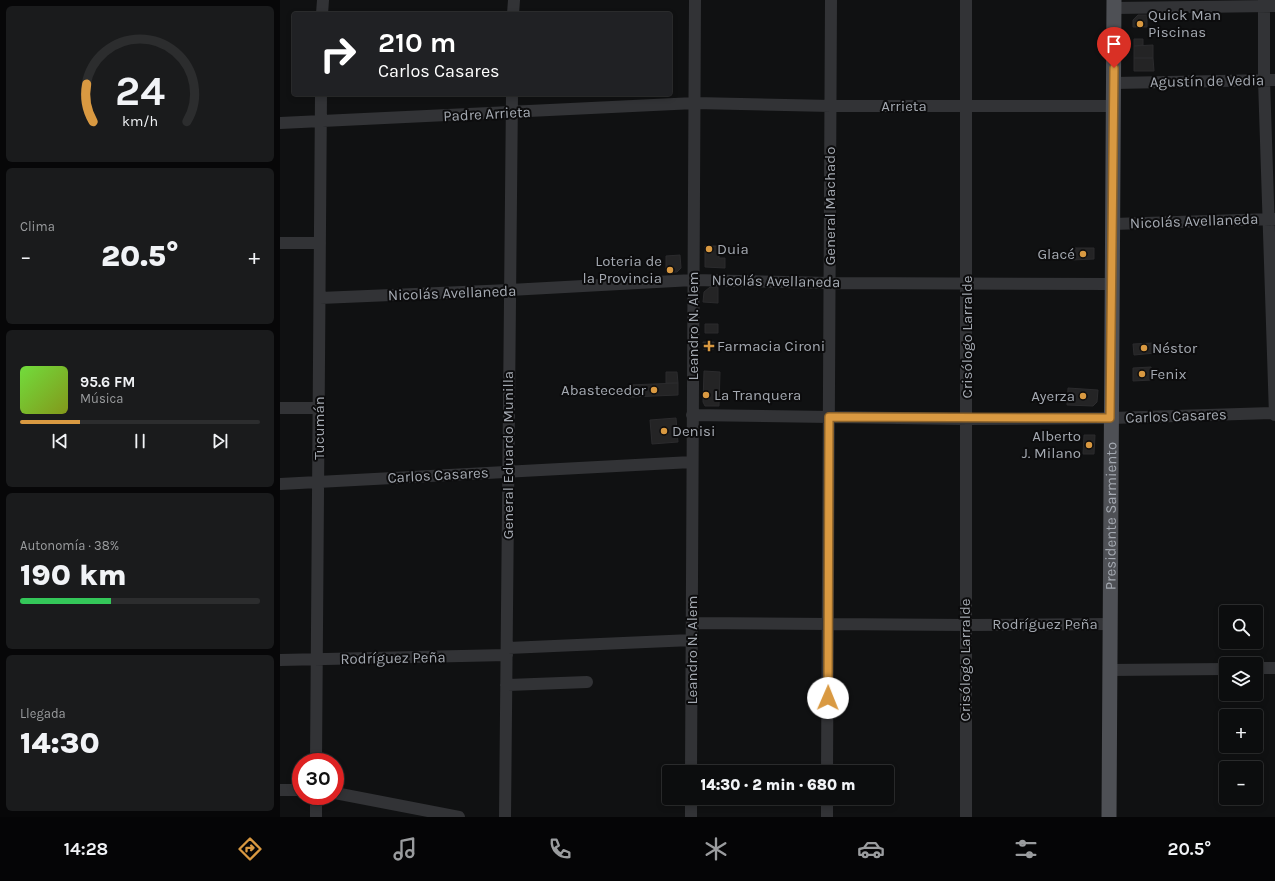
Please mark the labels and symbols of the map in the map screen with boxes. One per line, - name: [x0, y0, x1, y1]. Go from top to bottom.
- place label: Quick Man Piscinas: [1148, 6, 1221, 41]
- marker: Quick Man Piscinas: [1135, 19, 1145, 29]
- pin: [1097, 27, 1131, 68]
- street label: Agustín de Vedia: [1150, 71, 1264, 91]
- street label: Arrieta: [881, 97, 927, 115]
- street label: Padre Arrieta: [443, 103, 531, 125]
- street label: General Machado: [821, 147, 839, 265]
- street label: Nicolás Avellaneda: [1129, 210, 1259, 232]
- place label: Duia: [717, 240, 749, 258]
- marker: Duia: [704, 244, 714, 254]
- place label: Glacé: [1037, 245, 1075, 263]
- marker: Glacé: [1078, 249, 1088, 259]
- place label: Loteria de la Provincia: [583, 252, 662, 287]
- marker: Loteria de la Provincia: [665, 265, 675, 275]
- street label: Leandro N. Alem: [684, 271, 702, 381]
- street label: Nicolás Avellaneda: [712, 271, 840, 291]
- street label: Crisólogo Larralde: [958, 276, 976, 398]
- street label: Nicolás Avellaneda: [387, 282, 517, 304]
- place label: Farmacia Cironi: [717, 337, 825, 355]
- place label: Néstor: [1152, 339, 1198, 357]
- marker: Farmacia Cironi: [704, 341, 714, 351]
- marker: Néstor: [1139, 343, 1149, 353]
- place label: Fenix: [1150, 365, 1187, 383]
- marker: Fenix: [1137, 369, 1147, 379]
- street label: General Eduardo Munilla: [499, 371, 517, 539]
- place label: Abastecedor: [561, 381, 647, 399]
- marker: Abastecedor: [649, 385, 659, 395]
- place label: La Tranquera: [714, 386, 801, 404]
- place label: Ayerza: [1031, 387, 1075, 405]
- marker: La Tranquera: [701, 390, 711, 400]
- marker: Ayerza: [1078, 391, 1088, 401]
- street label: Tucumán: [310, 396, 328, 460]
- street label: Carlos Casares: [1125, 405, 1227, 427]
- place label: Denisi: [672, 422, 715, 440]
- marker: Denisi: [659, 426, 669, 436]
- place label: Alberto J. Milano: [1022, 427, 1081, 462]
- marker: Alberto J. Milano: [1084, 440, 1094, 450]
- street label: Presidente Sarmiento: [1101, 442, 1120, 590]
- street label: Carlos Casares: [387, 463, 489, 487]
- street label: Leandro N. Alem: [683, 595, 701, 705]
- street label: Crisólogo Larralde: [956, 599, 974, 721]
- street label: Rodríguez Peña: [992, 615, 1098, 633]
- street label: Rodríguez Peña: [340, 648, 446, 668]
- position arrow: [807, 677, 849, 719]
- speed limit sign: 30: [292, 753, 344, 805]

